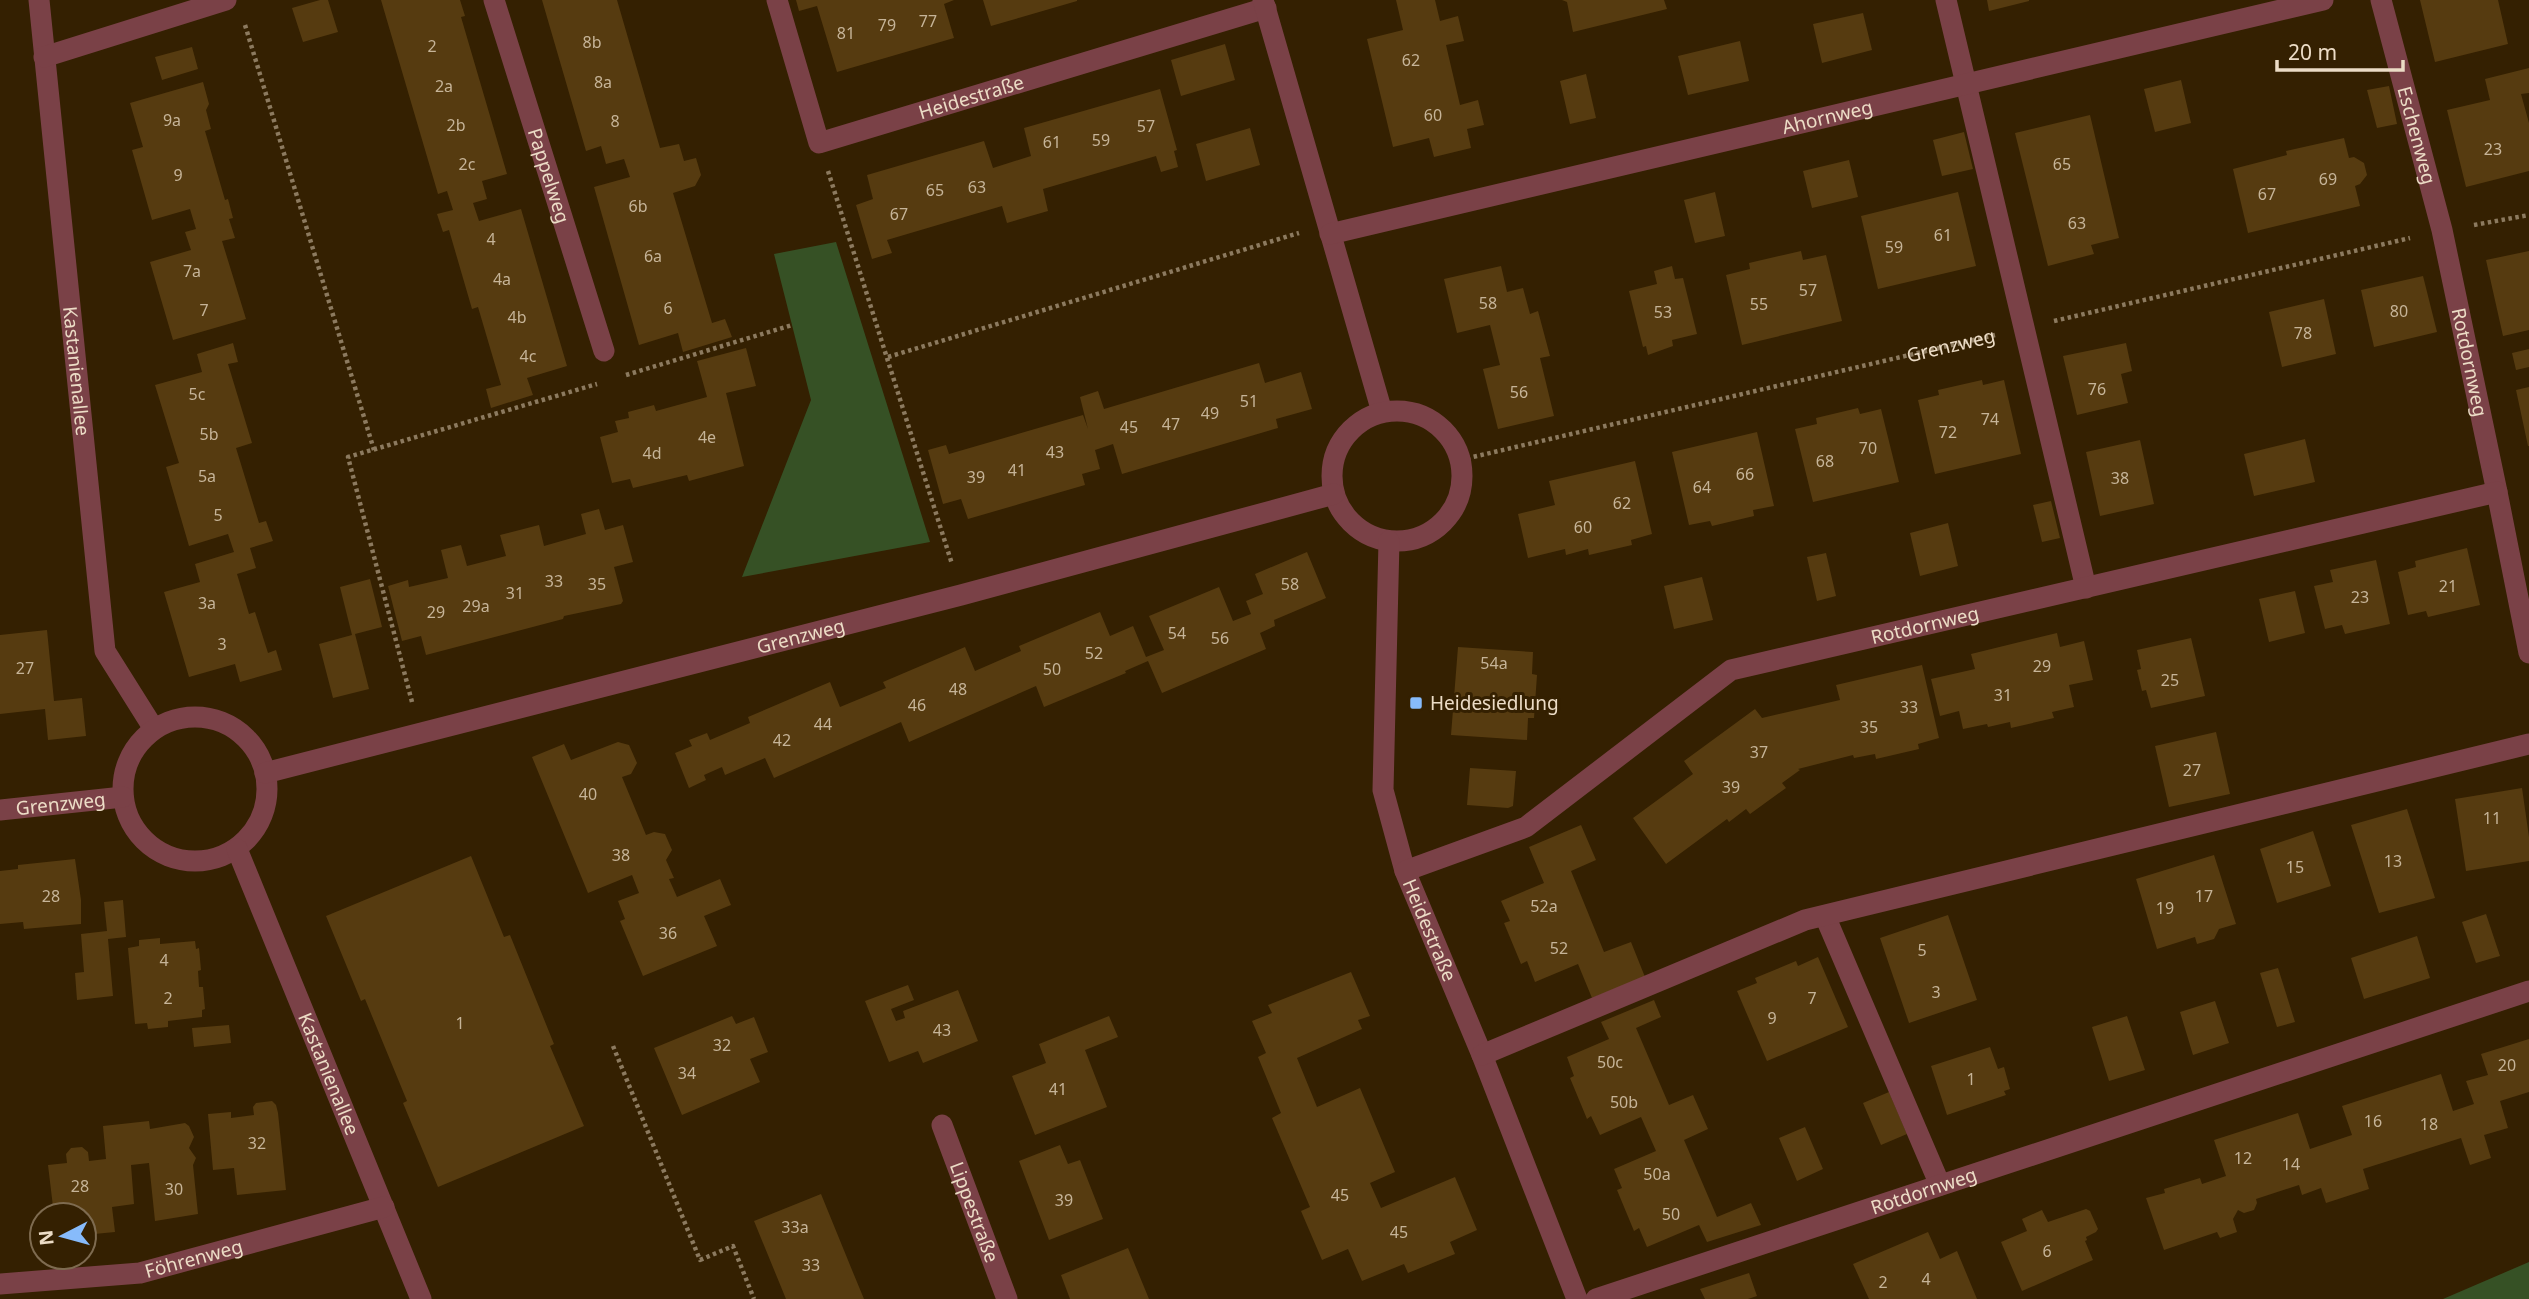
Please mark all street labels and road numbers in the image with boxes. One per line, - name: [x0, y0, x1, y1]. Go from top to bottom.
- street label: Heidestraße: [915, 69, 1027, 125]
- street label: Eschenweg: [2391, 83, 2442, 187]
- street label: Ahornweg: [1779, 94, 1875, 140]
- street label: Pappelweg: [522, 125, 576, 226]
- street label: Kastanienallee: [57, 305, 96, 437]
- street label: Rotdornweg: [2446, 306, 2494, 419]
- street label: Grenzweg: [1904, 322, 1998, 368]
- street label: Rotdornweg: [1868, 600, 1982, 650]
- street label: Grenzweg: [754, 612, 848, 660]
- street label: Grenzweg: [15, 786, 107, 821]
- street label: Heidestraße: [1397, 875, 1463, 985]
- street label: Kastanienallee: [292, 1009, 366, 1139]
- street label: Lippestraße: [944, 1158, 1005, 1266]
- street label: Rotdornweg: [1867, 1161, 1980, 1220]
- street label: Föhrenweg: [142, 1233, 245, 1284]

